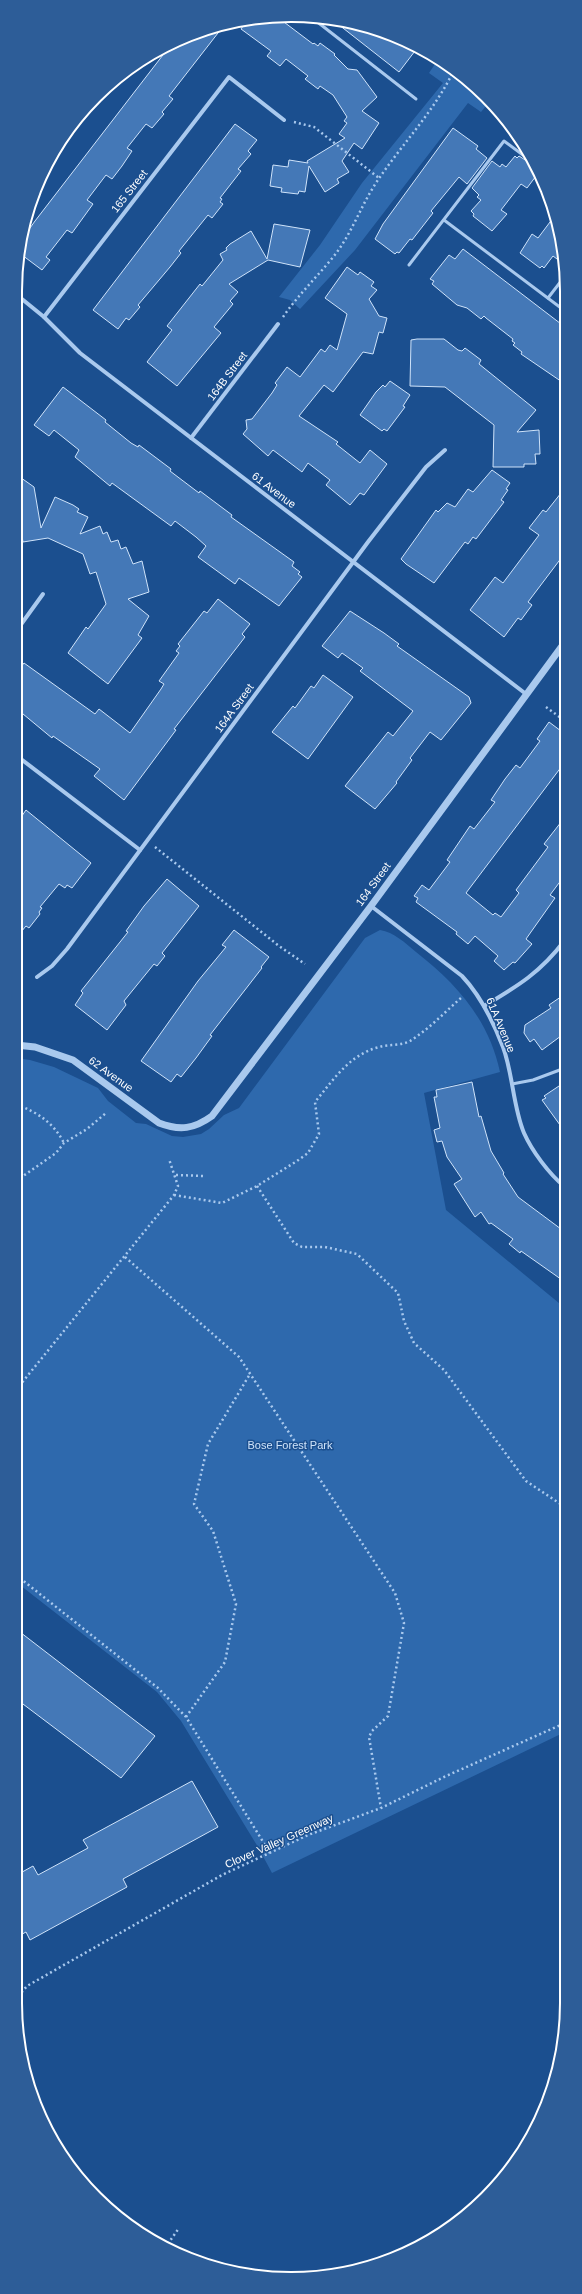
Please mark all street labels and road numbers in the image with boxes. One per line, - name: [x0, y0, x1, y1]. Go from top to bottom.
- street label: 165 Street: [109, 167, 149, 215]
- street label: 164B Street: [205, 349, 249, 403]
- street label: 61 Avenue: [250, 470, 298, 510]
- street label: 164A Street: [212, 681, 256, 735]
- street label: 164 Street: [353, 860, 393, 908]
- street label: 61A Avenue: [484, 996, 518, 1054]
- street label: 62 Avenue: [87, 1054, 135, 1094]
- street label: Clover Valley Greenway: [223, 1811, 335, 1870]

